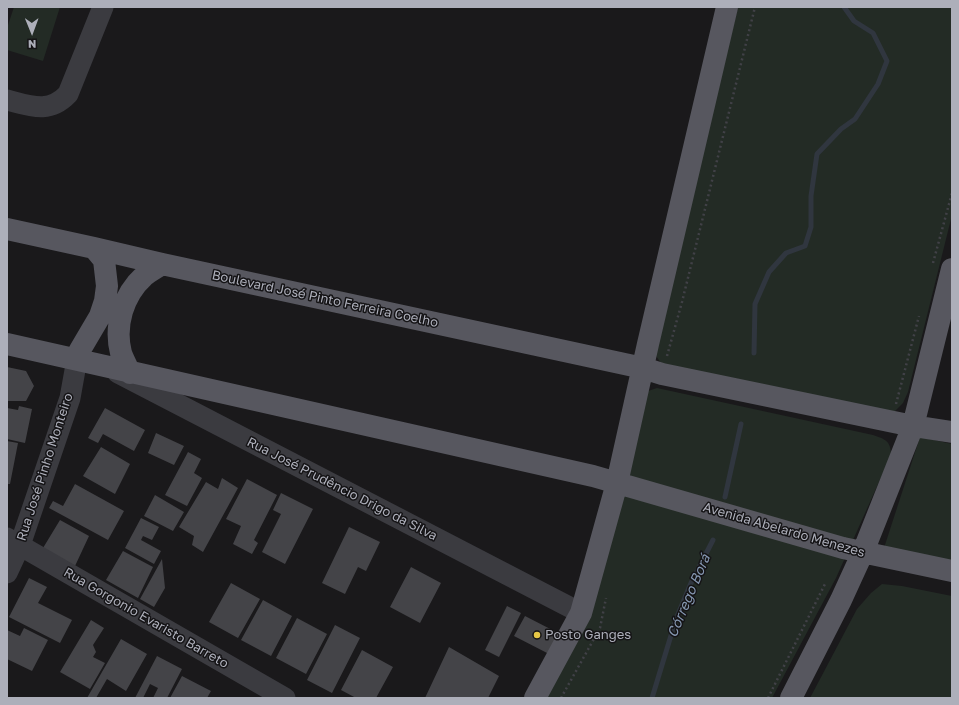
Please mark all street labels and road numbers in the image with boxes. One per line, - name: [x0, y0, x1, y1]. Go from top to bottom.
- street label: Boulevard José Pinto Ferreira Coelho: [211, 267, 439, 331]
- street label: Rua José Pinho Monteiro: [14, 391, 76, 543]
- street label: Rua José Prudêncio Drigo da Silva: [244, 434, 440, 544]
- street label: Avenida Abelardo Menezes: [701, 499, 867, 561]
- street label: Rua Gorgonio Evaristo Barreto: [61, 564, 231, 672]

